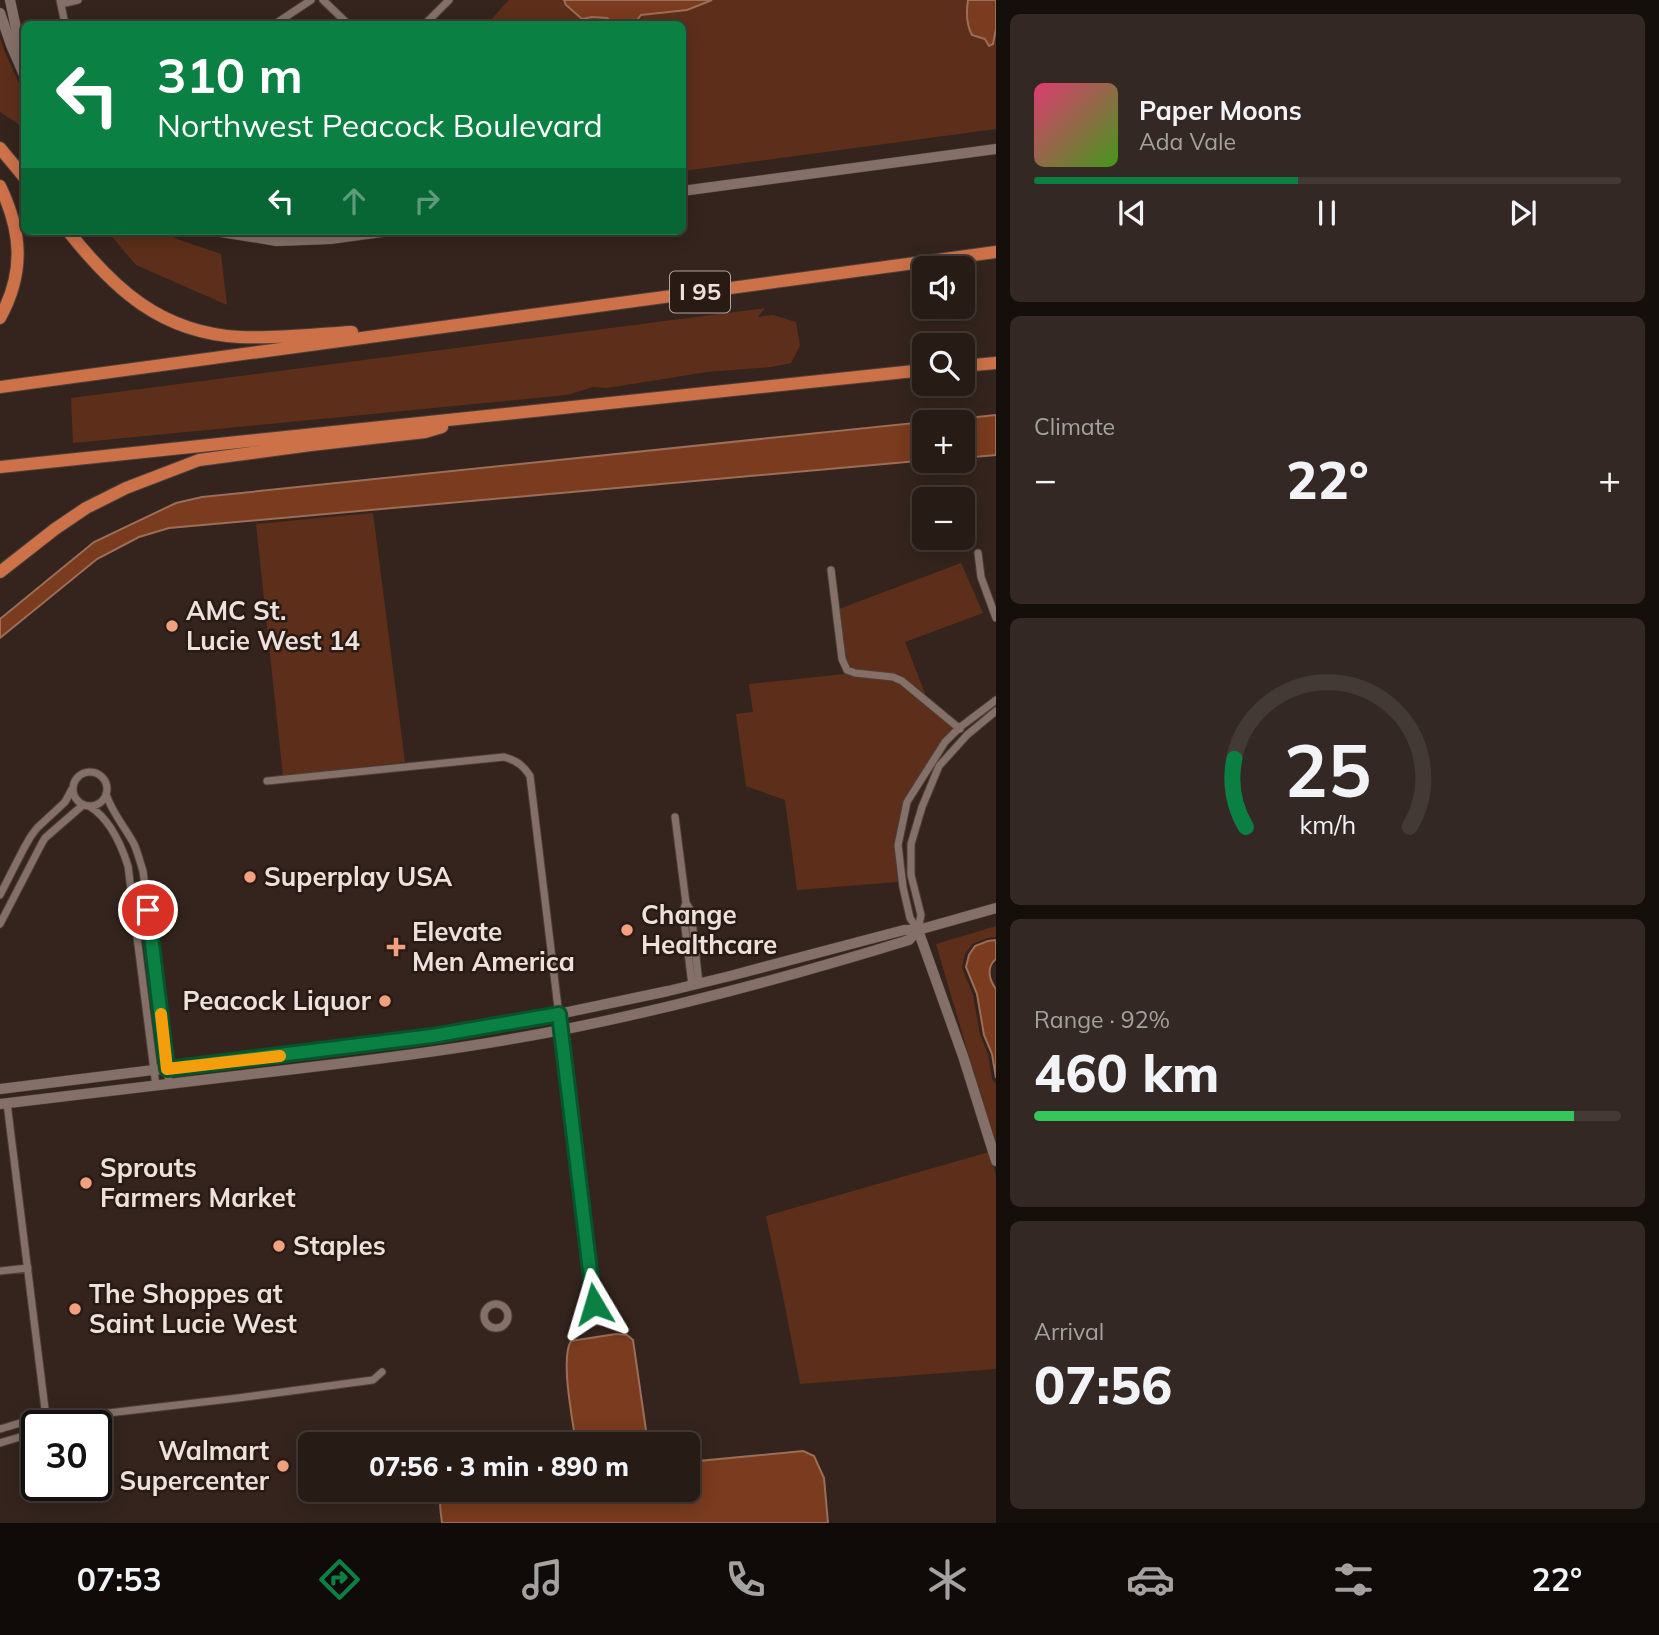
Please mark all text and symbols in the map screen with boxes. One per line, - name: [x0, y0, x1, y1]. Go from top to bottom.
- text: 310 m: [157, 44, 303, 105]
- icon: left: [42, 49, 133, 140]
- text: Paper Moons: [1139, 94, 1302, 127]
- text: Northwest Peacock Boulevard: [157, 105, 603, 145]
- text: Ada Vale: [1139, 127, 1236, 156]
- icon: left: [262, 182, 300, 220]
- icon: ahead: [335, 182, 373, 220]
- icon: right: [408, 182, 446, 220]
- icon: previous: [1113, 194, 1151, 232]
- icon: pause: [1308, 194, 1346, 232]
- icon: next: [1504, 194, 1542, 232]
- map controls: [912, 256, 975, 550]
- button: sound: [912, 256, 975, 319]
- road number: I 95: [670, 272, 730, 312]
- button: search: [912, 333, 975, 396]
- button: +: [912, 410, 975, 473]
- text: Climate: [1034, 412, 1115, 441]
- text: 22°: [1286, 447, 1369, 512]
- text: −: [1034, 455, 1057, 503]
- text: +: [1598, 455, 1621, 503]
- button: −: [912, 487, 975, 550]
- place label: AMC St. Lucie West 14: [186, 594, 360, 657]
- marker: AMC St. Lucie West 14: [164, 618, 180, 634]
- text: 25: [1284, 725, 1371, 816]
- text: km/h: [1299, 809, 1356, 840]
- place label: Superplay USA: [264, 860, 453, 893]
- marker: Superplay USA: [242, 869, 258, 885]
- pin: [118, 880, 178, 940]
- icon: arrive: [129, 891, 167, 929]
- place label: Change Healthcare: [641, 898, 777, 961]
- place label: Elevate Men America: [412, 915, 575, 978]
- marker: Change Healthcare: [619, 922, 635, 938]
- marker: Elevate Men America: [386, 937, 406, 957]
- place label: Peacock Liquor: [183, 984, 372, 1017]
- marker: Peacock Liquor: [377, 993, 393, 1009]
- text: Range · 92%: [1034, 1005, 1170, 1034]
- text: 460 km: [1034, 1040, 1219, 1105]
- place label: Sprouts Farmers Market: [100, 1151, 296, 1214]
- marker: Sprouts Farmers Market: [78, 1175, 94, 1191]
- place label: Staples: [293, 1229, 386, 1262]
- marker: Staples: [271, 1238, 287, 1254]
- position arrow: [557, 1267, 631, 1341]
- place label: The Shoppes at Saint Lucie West: [89, 1277, 297, 1340]
- marker: The Shoppes at Saint Lucie West: [67, 1301, 83, 1317]
- text: Arrival: [1034, 1317, 1104, 1346]
- text: 07:56: [1034, 1352, 1172, 1417]
- speed limit sign: 30: [21, 1410, 112, 1501]
- place label: Walmart Supercenter: [119, 1434, 270, 1497]
- text: 07:56 · 3 min · 890 m: [369, 1450, 629, 1483]
- marker: Walmart Supercenter: [275, 1458, 291, 1474]
- icon: directions: [315, 1555, 364, 1604]
- icon: music: [518, 1555, 567, 1604]
- icon: phone: [721, 1555, 770, 1604]
- icon: climate: [923, 1555, 972, 1604]
- icon: car: [1126, 1555, 1175, 1604]
- icon: filters: [1329, 1555, 1378, 1604]
- text: 07:53: [77, 1559, 162, 1599]
- text: 22°: [1532, 1559, 1582, 1599]

